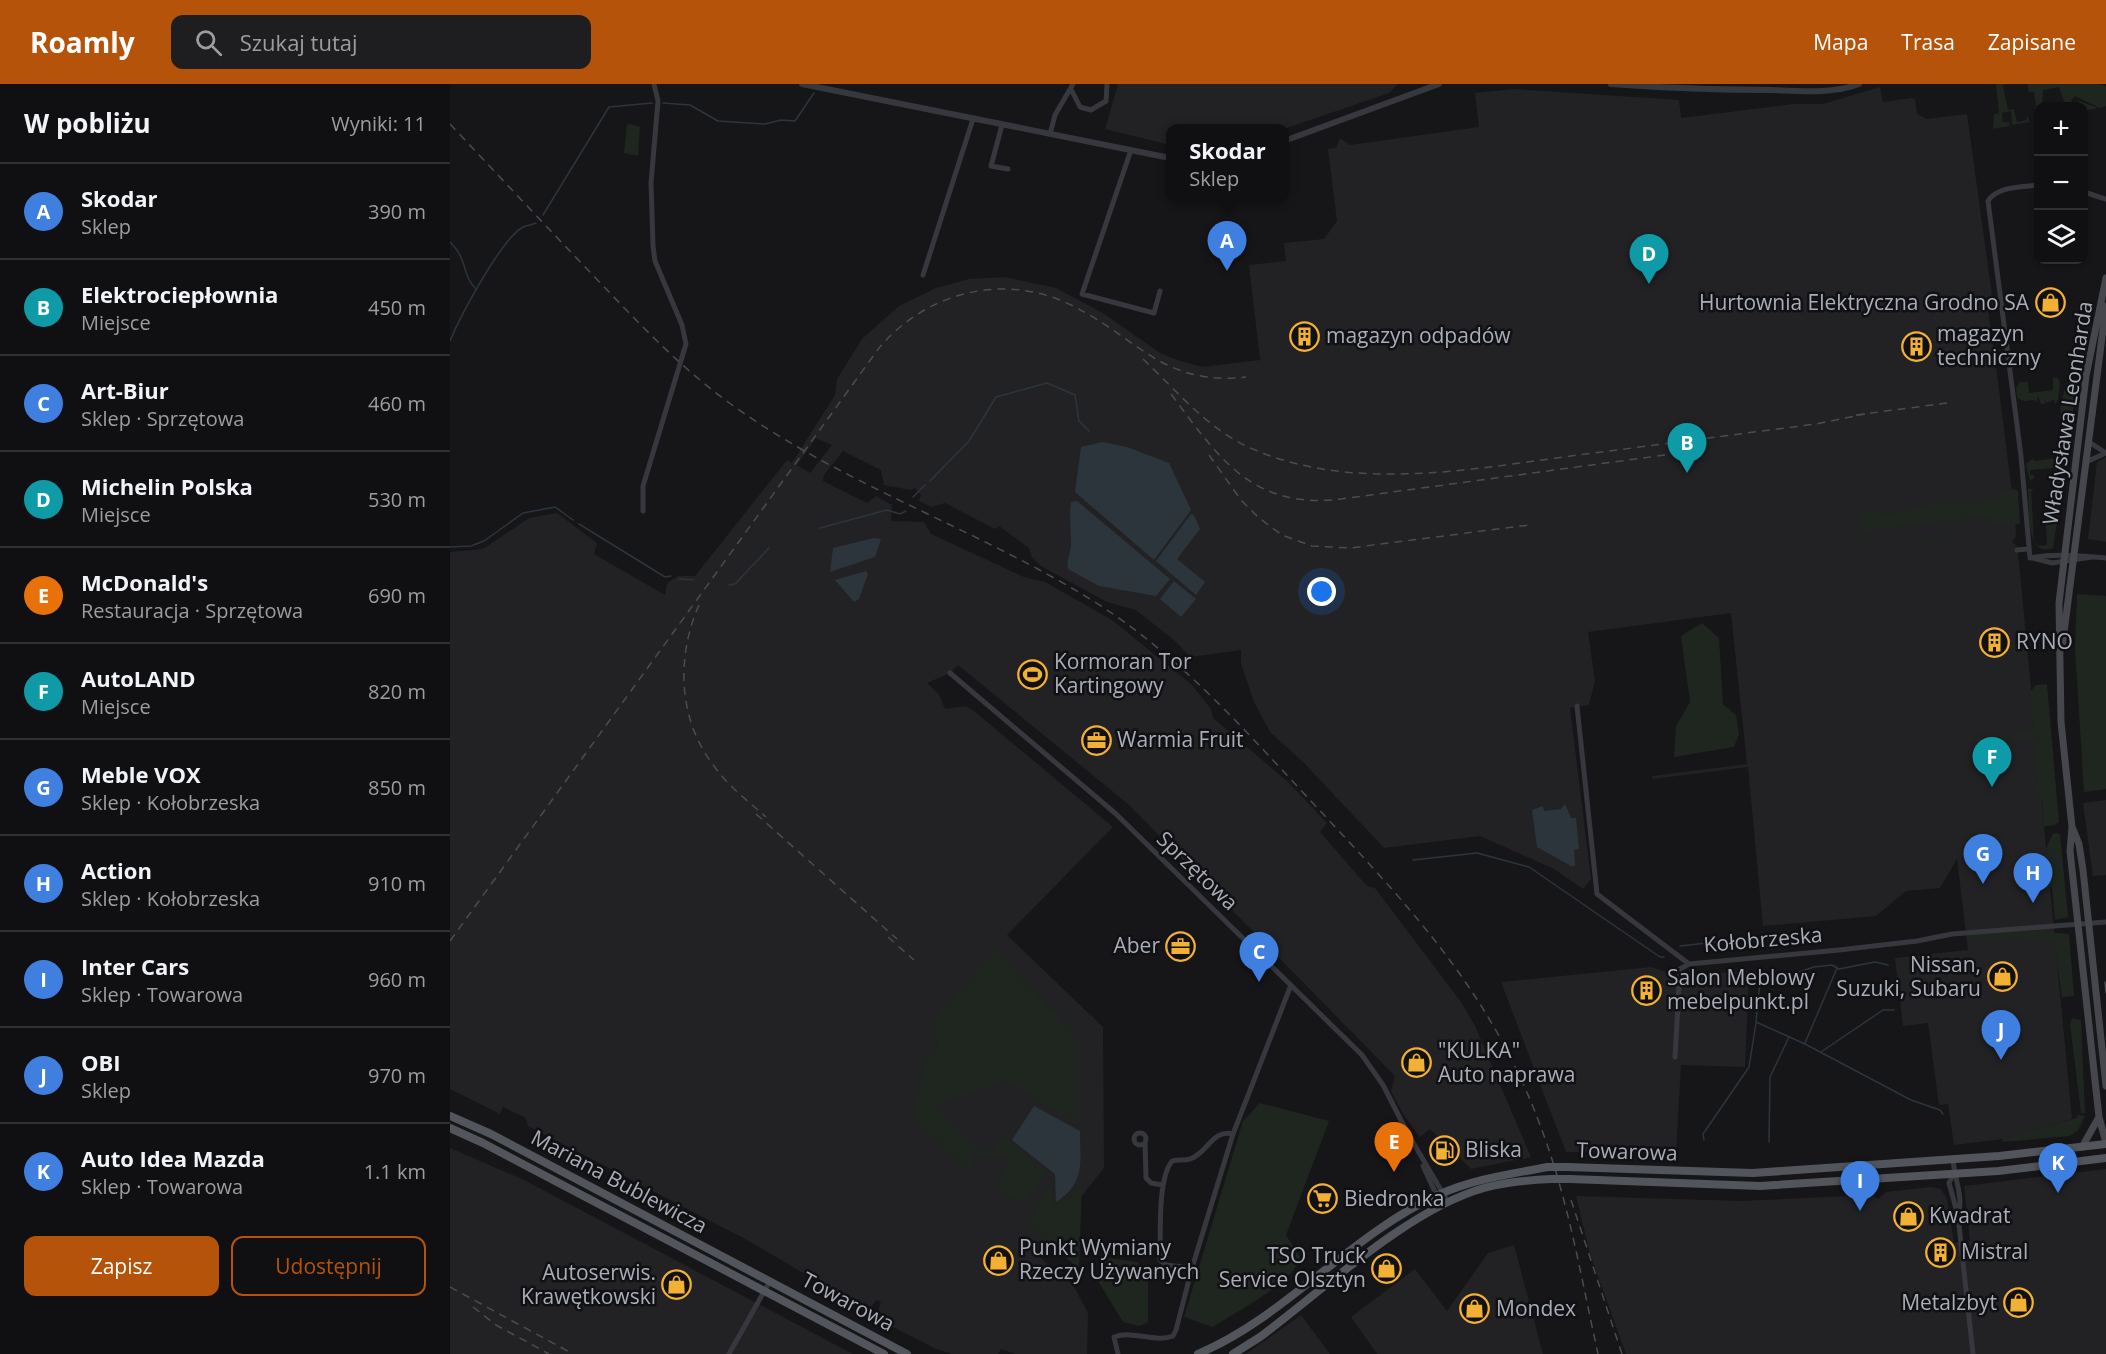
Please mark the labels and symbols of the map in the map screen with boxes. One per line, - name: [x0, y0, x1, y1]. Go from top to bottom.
- pin: A: [1208, 222, 1246, 271]
- pin: D: [1630, 234, 1668, 284]
- shop icon: Hurtownia Elektryczna Grodno SA: [2034, 287, 2066, 319]
- place label: Hurtownia Elektryczna Grodno SA: [1699, 288, 2030, 316]
- street label: Władysława Leonharda: [2036, 299, 2099, 527]
- place label: magazyn techniczny: [1937, 319, 2041, 371]
- building icon: magazyn odpadów: [1289, 320, 1321, 352]
- place label: magazyn odpadów: [1326, 321, 1511, 349]
- building icon: magazyn techniczny: [1900, 330, 1932, 362]
- pin: B: [1668, 424, 1706, 473]
- your location: [1307, 577, 1336, 606]
- building icon: RYNO: [1979, 626, 2011, 658]
- place label: RYNO: [2016, 627, 2073, 655]
- place label: Kormoran Tor Kartingowy: [1054, 647, 1192, 699]
- sports icon: Kormoran Tor Kartingowy: [1017, 658, 1049, 690]
- office icon: Warmia Fruit: [1080, 724, 1112, 756]
- place label: Warmia Fruit: [1117, 725, 1244, 753]
- pin: F: [1972, 738, 2012, 787]
- street label: Sprzętowa: [1151, 825, 1244, 916]
- pin: G: [1964, 834, 2002, 884]
- pin: H: [2014, 854, 2052, 903]
- street label: Kołobrzeska: [1702, 920, 1824, 958]
- office icon: Aber: [1165, 930, 1197, 962]
- place label: Aber: [1113, 931, 1160, 959]
- pin: C: [1240, 932, 1278, 982]
- place label: Nissan, Suzuki, Subaru: [1836, 950, 1981, 1002]
- shop icon: Nissan, Suzuki, Subaru: [1986, 961, 2018, 993]
- place label: Salon Meblowy mebelpunkt.pl: [1667, 963, 1815, 1015]
- building icon: Salon Meblowy mebelpunkt.pl: [1630, 974, 1662, 1006]
- pin: J: [1982, 1010, 2020, 1060]
- place label: "KULKA" Auto naprawa: [1438, 1036, 1575, 1088]
- shop icon: "KULKA" Auto naprawa: [1401, 1047, 1433, 1079]
- pin: E: [1374, 1122, 1414, 1172]
- street label: Mariana Bublewicza: [527, 1123, 712, 1239]
- fuel station icon: Bliska: [1428, 1134, 1460, 1166]
- place label: Bliska: [1465, 1135, 1522, 1163]
- street label: Towarowa: [1576, 1135, 1678, 1167]
- pin: K: [2038, 1144, 2078, 1193]
- pin: I: [1840, 1162, 1880, 1211]
- supermarket icon: Biedronka: [1307, 1183, 1339, 1215]
- place label: Biedronka: [1344, 1184, 1444, 1212]
- shop icon: Kwadrat: [1892, 1200, 1924, 1232]
- place label: Kwadrat: [1929, 1201, 2010, 1229]
- place label: Punkt Wymiany Rzeczy Używanych: [1019, 1233, 1199, 1285]
- building icon: Mistral: [1924, 1236, 1956, 1268]
- place label: Mistral: [1961, 1237, 2028, 1265]
- place label: TSO Truck Service Olsztyn: [1219, 1241, 1366, 1293]
- shop icon: Punkt Wymiany Rzeczy Używanych: [982, 1244, 1014, 1276]
- shop icon: TSO Truck Service Olsztyn: [1371, 1252, 1403, 1284]
- place label: Autoserwis. Krawętkowski: [521, 1258, 656, 1310]
- street label: Towarowa: [797, 1265, 900, 1337]
- shop icon: Autoserwis. Krawętkowski: [661, 1269, 693, 1301]
- shop icon: Metalzbyt: [2002, 1287, 2034, 1319]
- place label: Metalzbyt: [1901, 1288, 1997, 1316]
- shop icon: Mondex: [1459, 1293, 1491, 1325]
- place label: Mondex: [1496, 1294, 1576, 1322]

